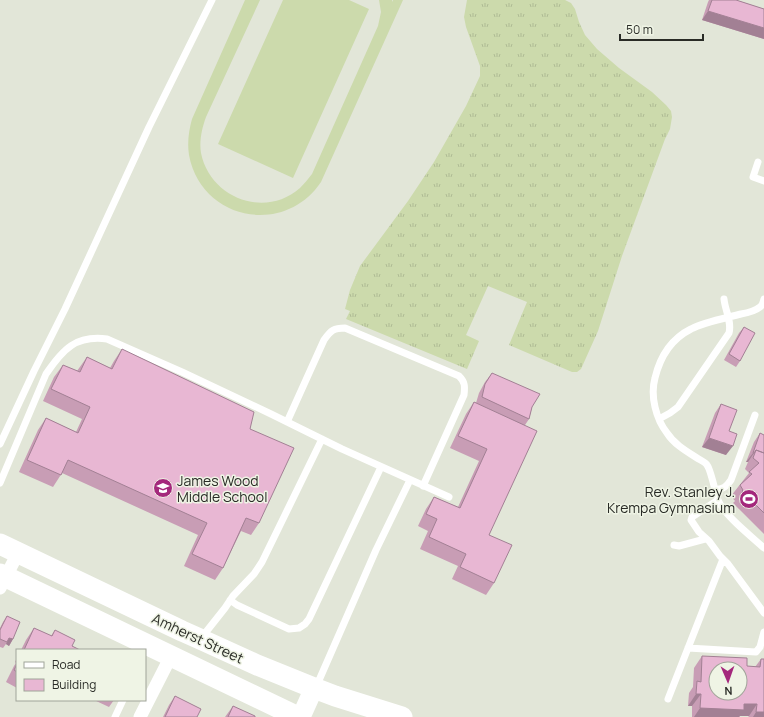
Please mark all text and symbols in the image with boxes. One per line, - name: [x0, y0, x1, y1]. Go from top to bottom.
- scale bar: [620, 16, 703, 42]
- text: 50 m: [626, 21, 653, 38]
- place label: James Wood Middle School: [177, 471, 267, 506]
- school or university icon: James Wood Middle School: [152, 477, 174, 499]
- place label: Rev. Stanley J. Krempa Gymnasium: [607, 482, 735, 517]
- sports icon: Rev. Stanley J. Krempa Gymnasium: [738, 488, 760, 510]
- street label: Amherst Street: [149, 608, 247, 668]
- legend: [16, 649, 146, 701]
- text: Road: [52, 656, 80, 673]
- north arrow: [708, 661, 748, 701]
- text: Building: [52, 676, 96, 693]
- text: N: [724, 684, 733, 699]

